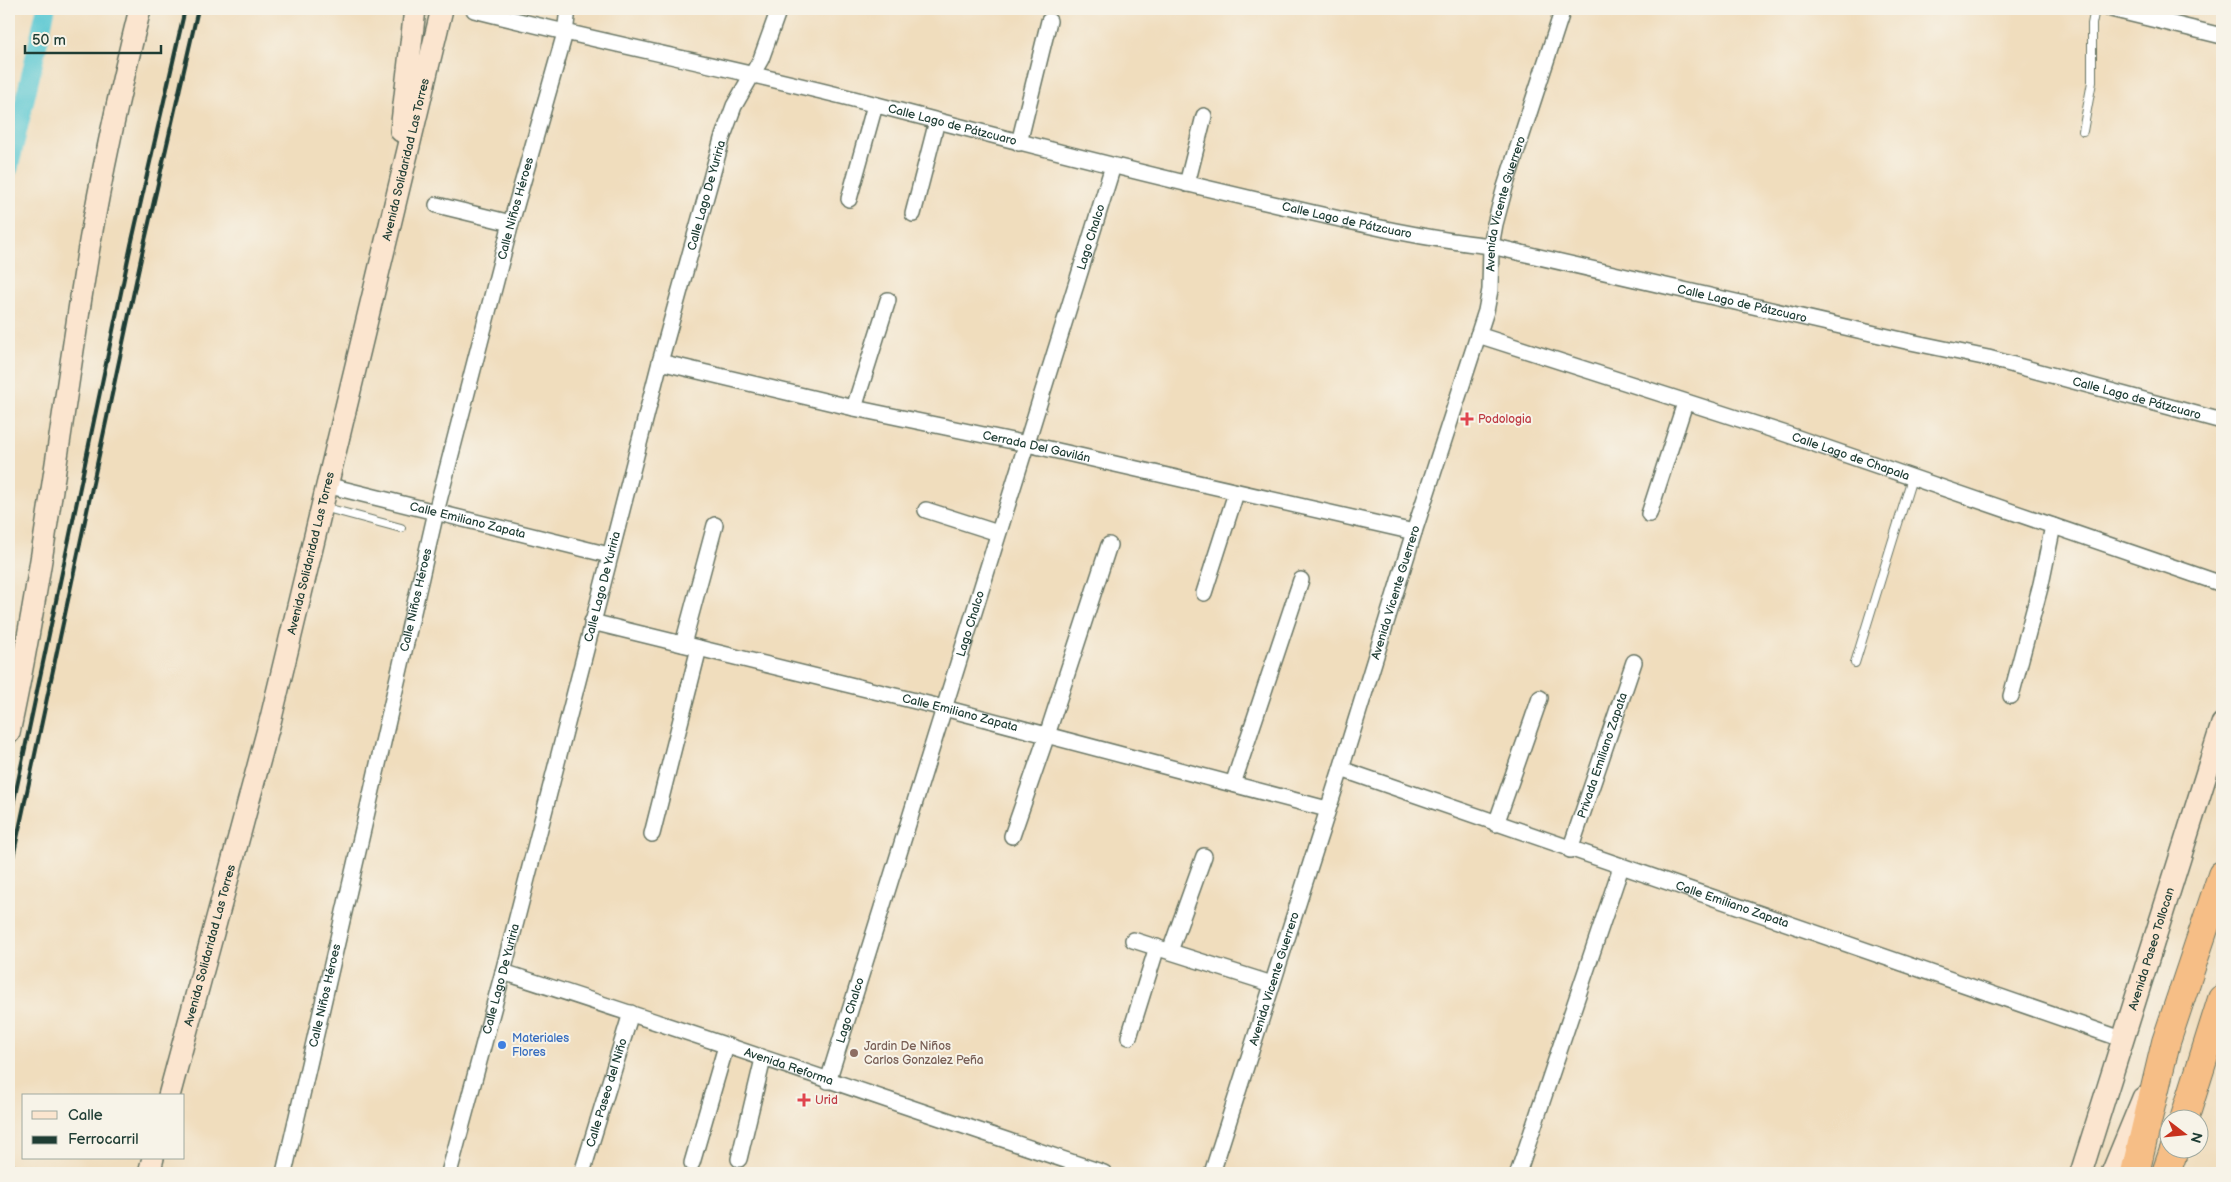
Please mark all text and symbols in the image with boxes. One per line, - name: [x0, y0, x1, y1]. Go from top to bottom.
- scale bar: [25, 22, 161, 54]
- text: 50 m: [32, 31, 66, 50]
- street label: Avenida Solidaridad Las Torres: [379, 77, 433, 242]
- street label: Calle Lago de Pátzcuaro: [886, 101, 1019, 149]
- street label: Avenida Vicente Guerrero: [1483, 134, 1529, 272]
- street label: Calle Lago De Yuriria: [684, 138, 729, 252]
- street label: Calle Niños Héroes: [494, 155, 537, 261]
- street label: Calle Lago de Pátzcuaro: [1281, 199, 1413, 242]
- street label: Lago Chalco: [1074, 202, 1108, 272]
- street label: Calle Lago de Pátzcuaro: [1676, 281, 1809, 326]
- street label: Calle Lago de Pátzcuaro: [2071, 374, 2203, 423]
- marker: Podologia: [1460, 412, 1474, 426]
- place label: Podologia: [1478, 412, 1532, 427]
- street label: Cerrada Del Gavilán: [981, 427, 1092, 466]
- street label: Calle Lago de Chapala: [1790, 429, 1912, 484]
- street label: Avenida Solidaridad Las Torres: [284, 470, 338, 636]
- street label: Calle Emiliano Zapata: [408, 499, 527, 542]
- street label: Avenida Vicente Guerrero: [1368, 523, 1423, 661]
- street label: Calle Lago De Yuriria: [581, 530, 624, 644]
- street label: Calle Niños Héroes: [397, 547, 435, 653]
- street label: Lago Chalco: [953, 589, 988, 658]
- street label: Privada Emiliano Zapata: [1574, 690, 1631, 820]
- street label: Calle Emiliano Zapata: [901, 691, 1020, 735]
- street label: Avenida Solidaridad Las Torres: [181, 863, 239, 1028]
- street label: Calle Emiliano Zapata: [1674, 878, 1791, 931]
- street label: Avenida Paseo Tollocan: [2125, 885, 2178, 1012]
- street label: Avenida Vicente Guerrero: [1246, 910, 1302, 1047]
- street label: Calle Lago De Yuriria: [479, 922, 523, 1036]
- street label: Calle Niños Héroes: [306, 942, 344, 1049]
- street label: Lago Chalco: [833, 975, 867, 1045]
- place label: Materiales Flores: [512, 1031, 569, 1060]
- street label: Calle Paseo del Niño: [583, 1036, 630, 1149]
- marker: Materiales Flores: [496, 1039, 508, 1051]
- place label: Jardin De Niños Carlos Gonzalez Peña: [864, 1039, 984, 1068]
- street label: Avenida Reforma: [742, 1044, 835, 1089]
- marker: Jardin De Niños Carlos Gonzalez Peña: [848, 1047, 860, 1059]
- marker: Urid: [797, 1093, 811, 1107]
- place label: Urid: [815, 1093, 838, 1108]
- legend: [22, 1094, 185, 1160]
- text: Calle: [68, 1106, 103, 1125]
- north arrow: [2158, 1110, 2208, 1160]
- text: Ferrocarril: [68, 1130, 139, 1149]
- text: N: [2186, 1130, 2206, 1145]

